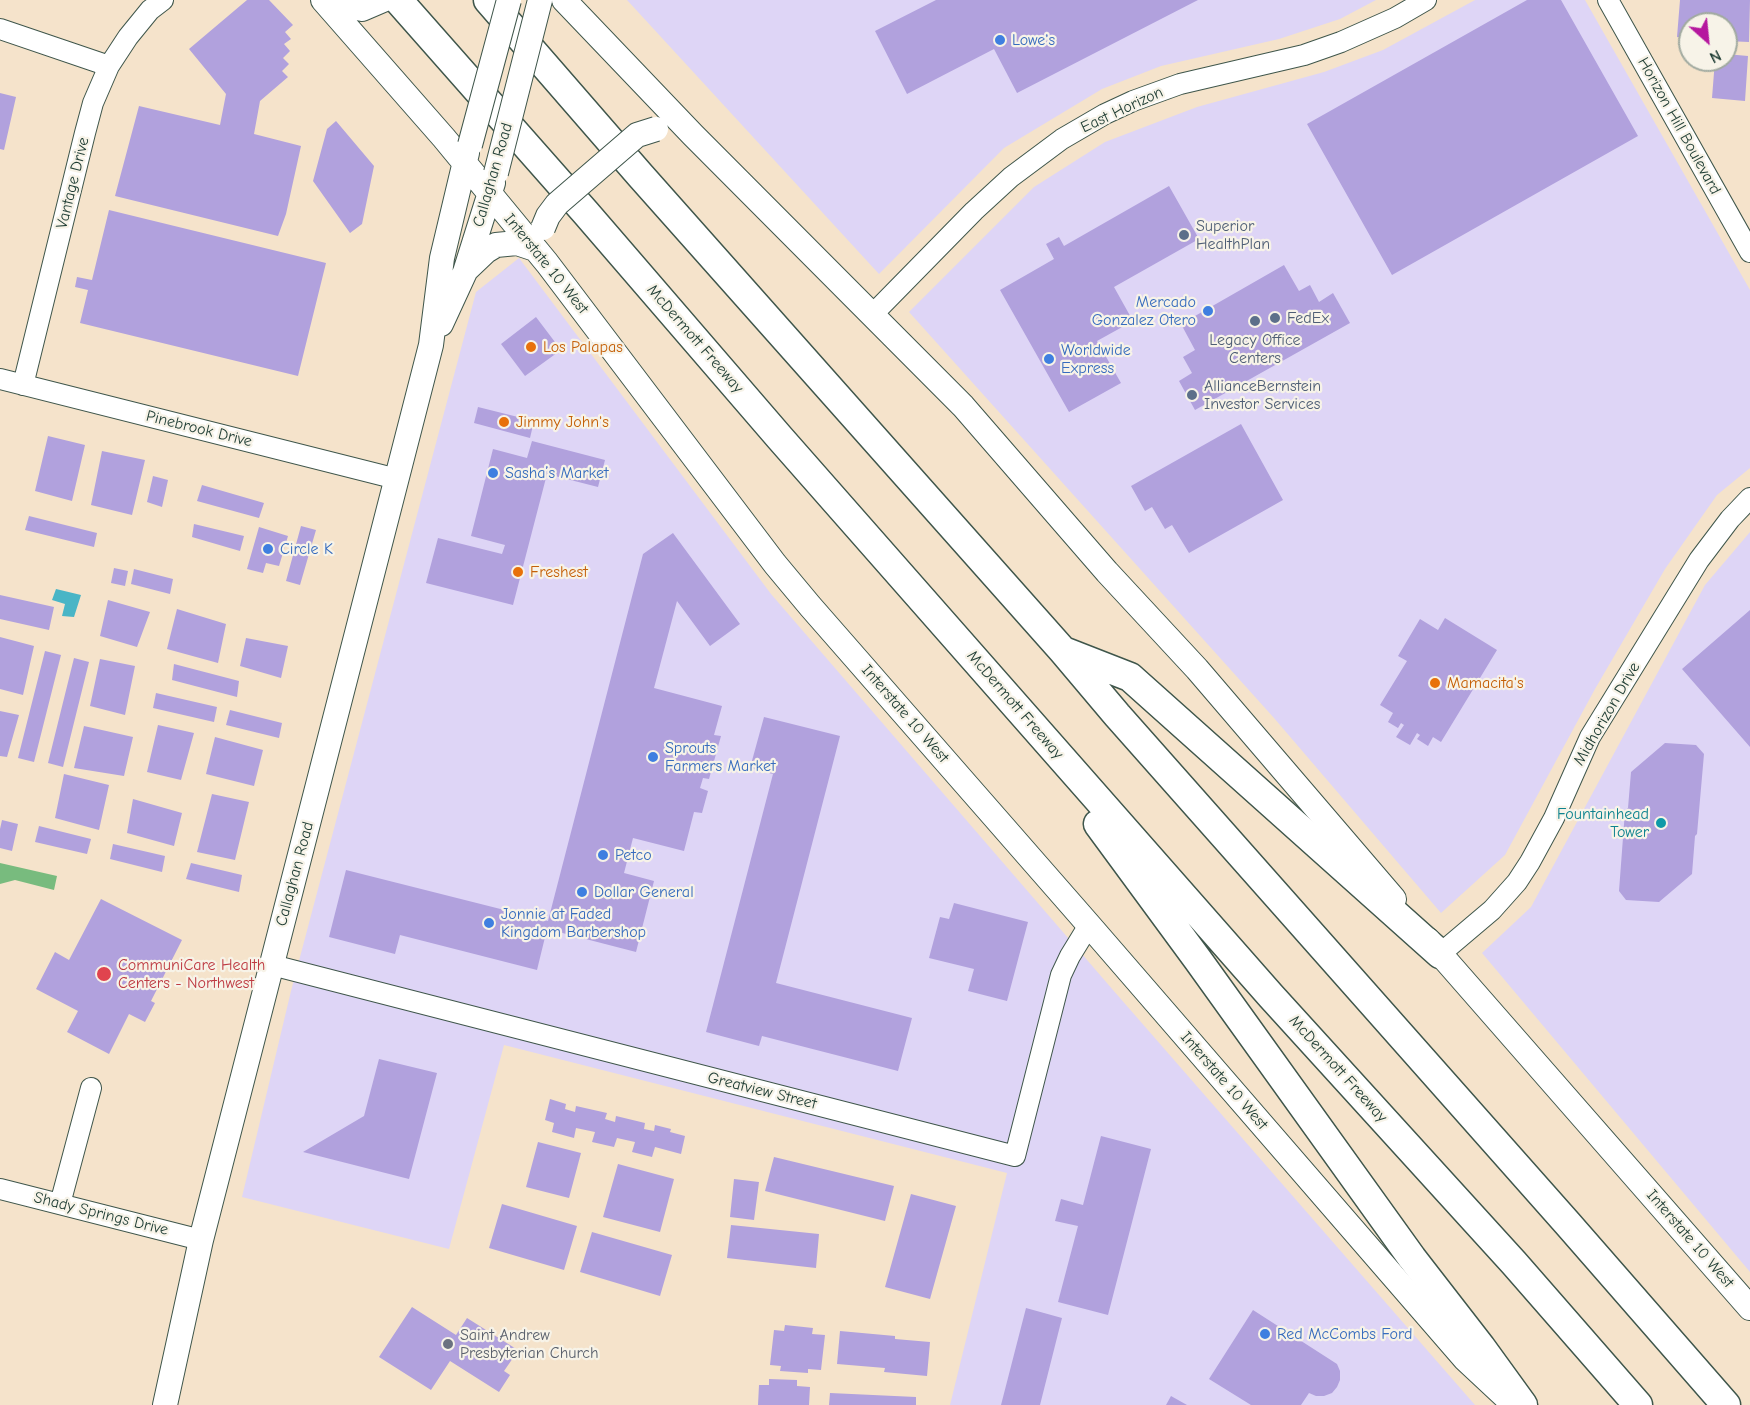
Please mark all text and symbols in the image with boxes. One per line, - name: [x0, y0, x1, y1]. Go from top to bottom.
- north arrow: [1678, 12, 1738, 72]
- place label: Lowe's: [1012, 30, 1055, 50]
- marker: Lowe's: [993, 33, 1007, 47]
- text: N: [1707, 46, 1724, 67]
- street label: Horizon Hill Boulevard: [1633, 54, 1725, 198]
- street label: East Horizon: [1078, 83, 1166, 137]
- street label: Callaghan Road: [469, 121, 517, 229]
- street label: Vantage Drive: [52, 135, 94, 231]
- street label: Interstate 10 West: [500, 210, 592, 318]
- place label: Superior HealthPlan: [1196, 216, 1270, 254]
- marker: Superior HealthPlan: [1177, 228, 1191, 242]
- street label: McDermott Freeway: [643, 281, 747, 397]
- place label: Mercado Gonzalez Otero: [1092, 292, 1196, 330]
- marker: Mercado Gonzalez Otero: [1201, 304, 1215, 318]
- place label: FedEx: [1287, 308, 1329, 328]
- marker: FedEx: [1268, 311, 1282, 325]
- marker: Legacy Office Centers: [1248, 314, 1262, 328]
- place label: Legacy Office Centers: [1209, 330, 1301, 368]
- place label: Los Palapas: [543, 337, 623, 357]
- marker: Los Palapas: [524, 340, 538, 354]
- place label: Worldwide Express: [1061, 340, 1131, 378]
- marker: Worldwide Express: [1042, 352, 1056, 366]
- place label: AllianceBernstein Investor Services: [1204, 376, 1321, 414]
- marker: AllianceBernstein Investor Services: [1185, 388, 1199, 402]
- street label: Pinebrook Drive: [144, 407, 254, 451]
- place label: Jimmy John's: [516, 412, 609, 432]
- marker: Jimmy John's: [497, 415, 511, 429]
- place label: Sasha’s Market: [505, 463, 609, 483]
- marker: Sasha’s Market: [486, 466, 500, 480]
- place label: Circle K: [280, 539, 333, 559]
- marker: Circle K: [261, 542, 275, 556]
- place label: Freshest: [530, 562, 588, 582]
- marker: Freshest: [511, 565, 525, 579]
- street label: McDermott Freeway: [963, 647, 1067, 763]
- street label: Midhorizon Drive: [1570, 659, 1644, 769]
- street label: Interstate 10 West: [857, 661, 953, 767]
- place label: Mamacita's: [1447, 673, 1524, 693]
- marker: Mamacita's: [1428, 676, 1442, 690]
- place label: Sprouts Farmers Market: [665, 738, 776, 776]
- marker: Sprouts Farmers Market: [646, 750, 660, 764]
- place label: Fountainhead Tower: [1557, 804, 1649, 842]
- marker: Fountainhead Tower: [1654, 816, 1668, 830]
- street label: Callaghan Road: [272, 820, 318, 928]
- place label: Petco: [615, 845, 652, 865]
- marker: Petco: [596, 848, 610, 862]
- place label: Dollar General: [594, 882, 694, 902]
- marker: Dollar General: [575, 885, 589, 899]
- place label: Jonnie at Faded Kingdom Barbershop: [501, 904, 646, 942]
- marker: Jonnie at Faded Kingdom Barbershop: [482, 916, 496, 930]
- place label: CommuniCare Health Centers - Northwest: [118, 955, 265, 993]
- marker: CommuniCare Health Centers - Northwest: [95, 965, 113, 983]
- street label: McDermott Freeway: [1285, 1011, 1391, 1127]
- street label: Interstate 10 West: [1176, 1028, 1272, 1134]
- street label: Greatview Street: [706, 1068, 818, 1114]
- street label: Interstate 10 West: [1642, 1186, 1738, 1292]
- street label: Shady Springs Drive: [32, 1188, 170, 1240]
- place label: Red McCombs Ford: [1277, 1324, 1412, 1344]
- place label: Saint Andrew Presbyterian Church: [460, 1325, 599, 1363]
- marker: Red McCombs Ford: [1258, 1327, 1272, 1341]
- marker: Saint Andrew Presbyterian Church: [441, 1337, 455, 1351]

